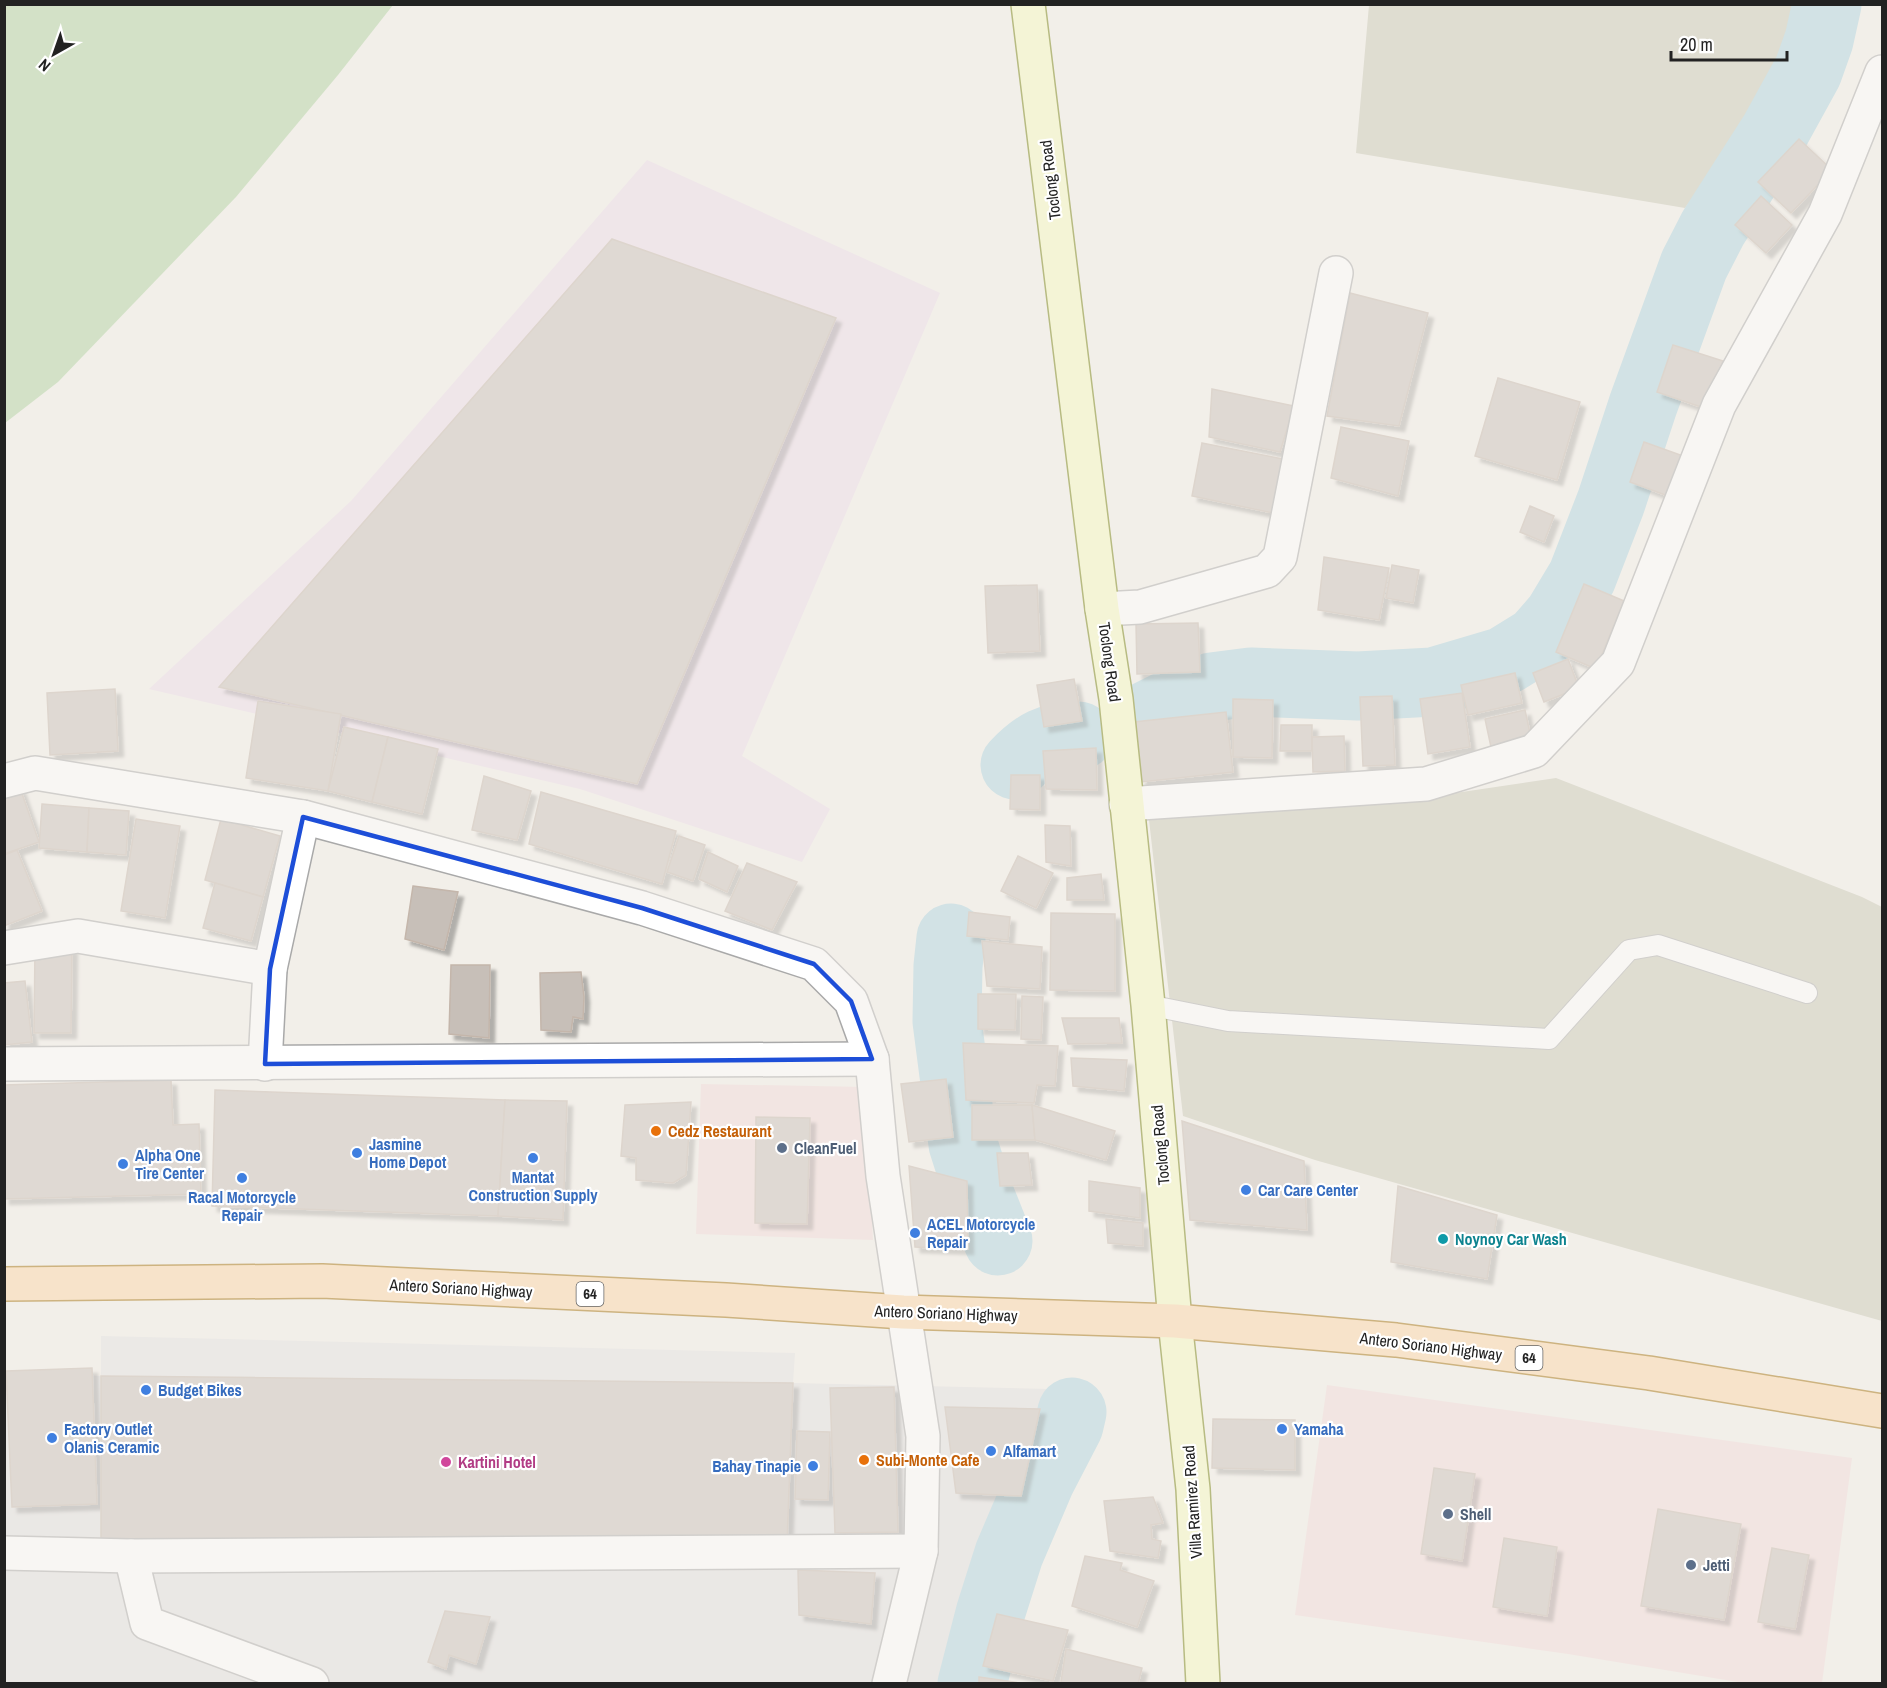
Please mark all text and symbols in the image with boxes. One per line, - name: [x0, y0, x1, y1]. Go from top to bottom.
- north arrow: [24, 24, 84, 84]
- scale bar: [1671, 24, 1786, 62]
- text: 20 m: [1680, 32, 1713, 57]
- text: N: [34, 54, 55, 77]
- street label: Toclong Road: [1034, 139, 1066, 221]
- street label: Toclong Road: [1094, 621, 1126, 703]
- street label: Toclong Road: [1146, 1104, 1174, 1186]
- place label: Cedz Restaurant: [668, 1120, 772, 1142]
- marker: Cedz Restaurant: [649, 1124, 663, 1138]
- place label: Jasmine Home Depot: [369, 1133, 447, 1173]
- place label: CleanFuel: [794, 1137, 857, 1159]
- marker: CleanFuel: [775, 1141, 789, 1155]
- place label: Alpha One Tire Center: [135, 1144, 205, 1184]
- marker: Jasmine Home Depot: [350, 1146, 364, 1160]
- marker: Mantat Construction Supply: [526, 1151, 540, 1165]
- marker: Alpha One Tire Center: [116, 1157, 130, 1171]
- place label: Mantat Construction Supply: [468, 1166, 598, 1206]
- marker: Racal Motorcycle Repair: [235, 1171, 249, 1185]
- place label: Car Care Center: [1258, 1179, 1359, 1201]
- marker: Car Care Center: [1239, 1183, 1253, 1197]
- place label: Racal Motorcycle Repair: [188, 1186, 296, 1226]
- place label: ACEL Motorcycle Repair: [927, 1213, 1035, 1253]
- marker: ACEL Motorcycle Repair: [908, 1226, 922, 1240]
- place label: Noynoy Car Wash: [1455, 1228, 1567, 1250]
- marker: Noynoy Car Wash: [1436, 1232, 1450, 1246]
- street label: Antero Soriano Highway: [388, 1273, 533, 1303]
- road number: 64: [576, 1282, 604, 1306]
- street label: Antero Soriano Highway: [873, 1299, 1018, 1327]
- street label: Antero Soriano Highway: [1358, 1326, 1504, 1366]
- road number: 64: [1516, 1346, 1543, 1370]
- place label: Budget Bikes: [158, 1379, 242, 1401]
- marker: Budget Bikes: [139, 1383, 153, 1397]
- place label: Factory Outlet Olanis Ceramic: [64, 1418, 160, 1458]
- place label: Yamaha: [1294, 1418, 1344, 1440]
- marker: Yamaha: [1275, 1422, 1289, 1436]
- marker: Factory Outlet Olanis Ceramic: [45, 1431, 59, 1445]
- place label: Alfamart: [1003, 1440, 1057, 1462]
- marker: Alfamart: [984, 1444, 998, 1458]
- street label: Villa Ramirez Road: [1177, 1445, 1207, 1559]
- place label: Subi-Monte Cafe: [876, 1449, 980, 1471]
- place label: Kartini Hotel: [458, 1451, 536, 1473]
- marker: Subi-Monte Cafe: [857, 1453, 871, 1467]
- marker: Kartini Hotel: [439, 1455, 453, 1469]
- place label: Bahay Tinapie: [712, 1455, 801, 1477]
- marker: Bahay Tinapie: [806, 1459, 820, 1473]
- place label: Shell: [1460, 1503, 1491, 1525]
- marker: Shell: [1441, 1507, 1455, 1521]
- place label: Jetti: [1703, 1554, 1730, 1576]
- marker: Jetti: [1684, 1558, 1698, 1572]

